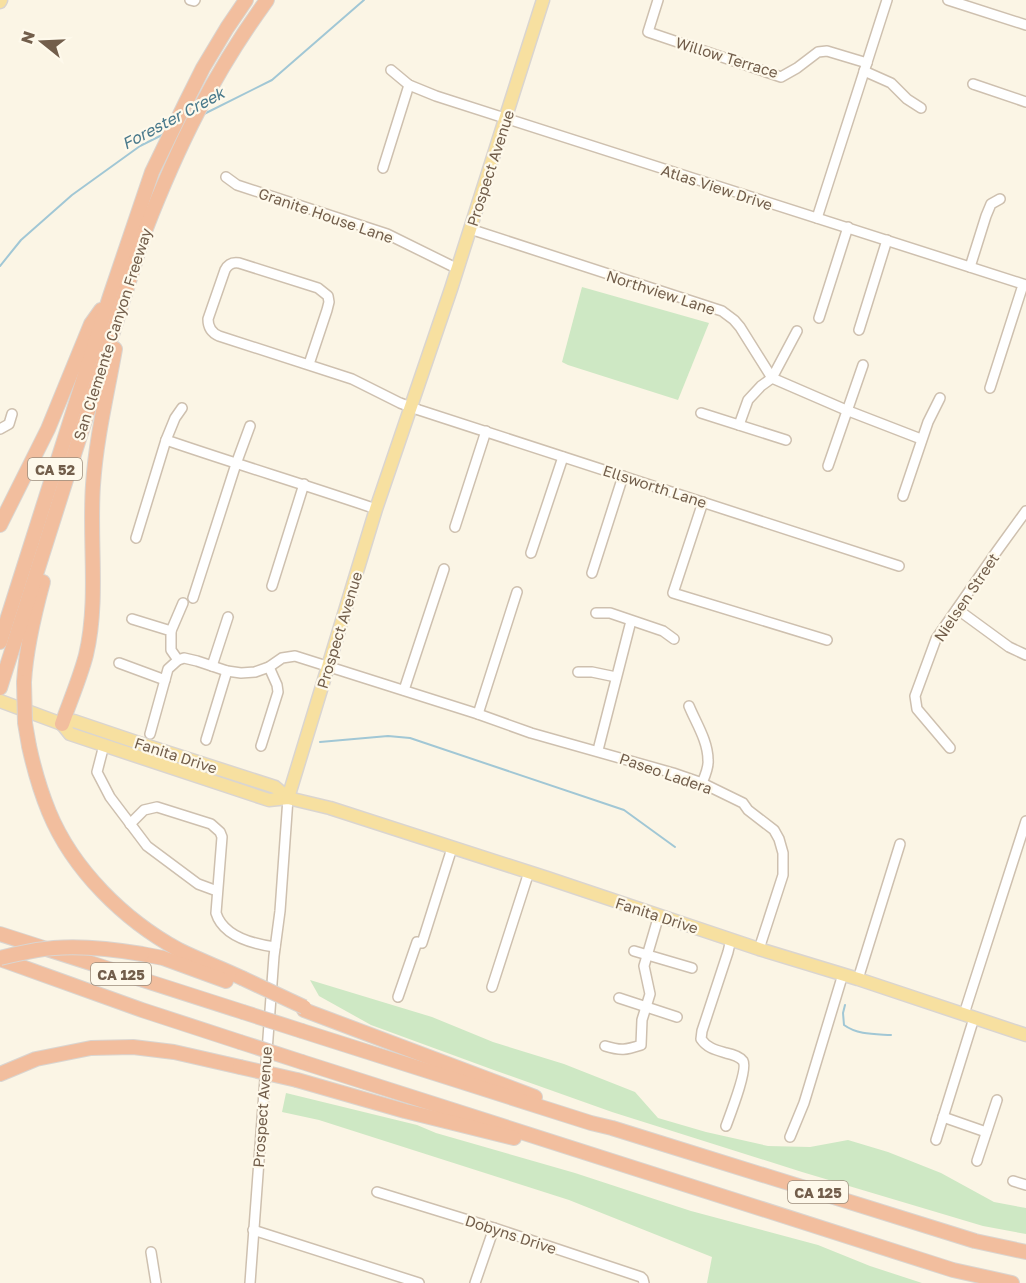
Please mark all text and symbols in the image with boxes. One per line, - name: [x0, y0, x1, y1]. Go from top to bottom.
- north arrow: [12, 12, 72, 72]
- text: N: [16, 28, 39, 46]
- street label: Willow Terrace: [674, 33, 781, 81]
- water label: Forester Creek: [118, 82, 229, 153]
- street label: Prospect Avenue: [463, 107, 517, 228]
- street label: Atlas View Drive: [659, 160, 775, 214]
- street label: Granite House Lane: [256, 183, 396, 247]
- street label: San Clemente Canyon Freeway: [69, 225, 155, 442]
- street label: Northview Lane: [604, 266, 718, 318]
- road number: CA 52: [28, 458, 82, 480]
- street label: Ellsworth Lane: [601, 461, 709, 511]
- street label: Nielsen Street: [930, 549, 1002, 645]
- street label: Prospect Avenue: [313, 569, 365, 691]
- street label: Fanita Drive: [132, 733, 220, 777]
- street label: Paseo Ladera: [617, 749, 715, 797]
- street label: Fanita Drive: [613, 893, 701, 937]
- road number: CA 125: [91, 963, 151, 985]
- street label: Prospect Avenue: [249, 1046, 275, 1168]
- road number: CA 125: [788, 1181, 848, 1203]
- street label: Dobyns Drive: [463, 1211, 559, 1257]

